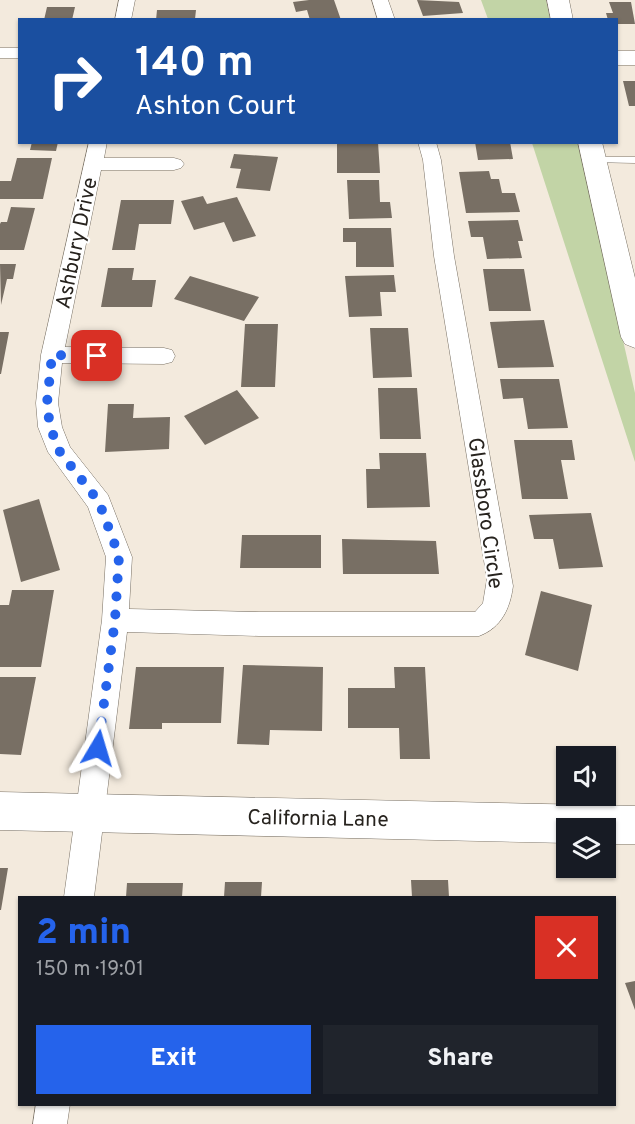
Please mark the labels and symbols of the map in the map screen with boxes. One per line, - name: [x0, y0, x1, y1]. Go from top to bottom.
- street label: Ashbury Drive: [50, 175, 105, 312]
- pin: [71, 330, 122, 381]
- street label: Glassboro Circle: [461, 436, 509, 591]
- position arrow: [66, 716, 130, 780]
- street label: California Lane: [247, 805, 389, 834]

